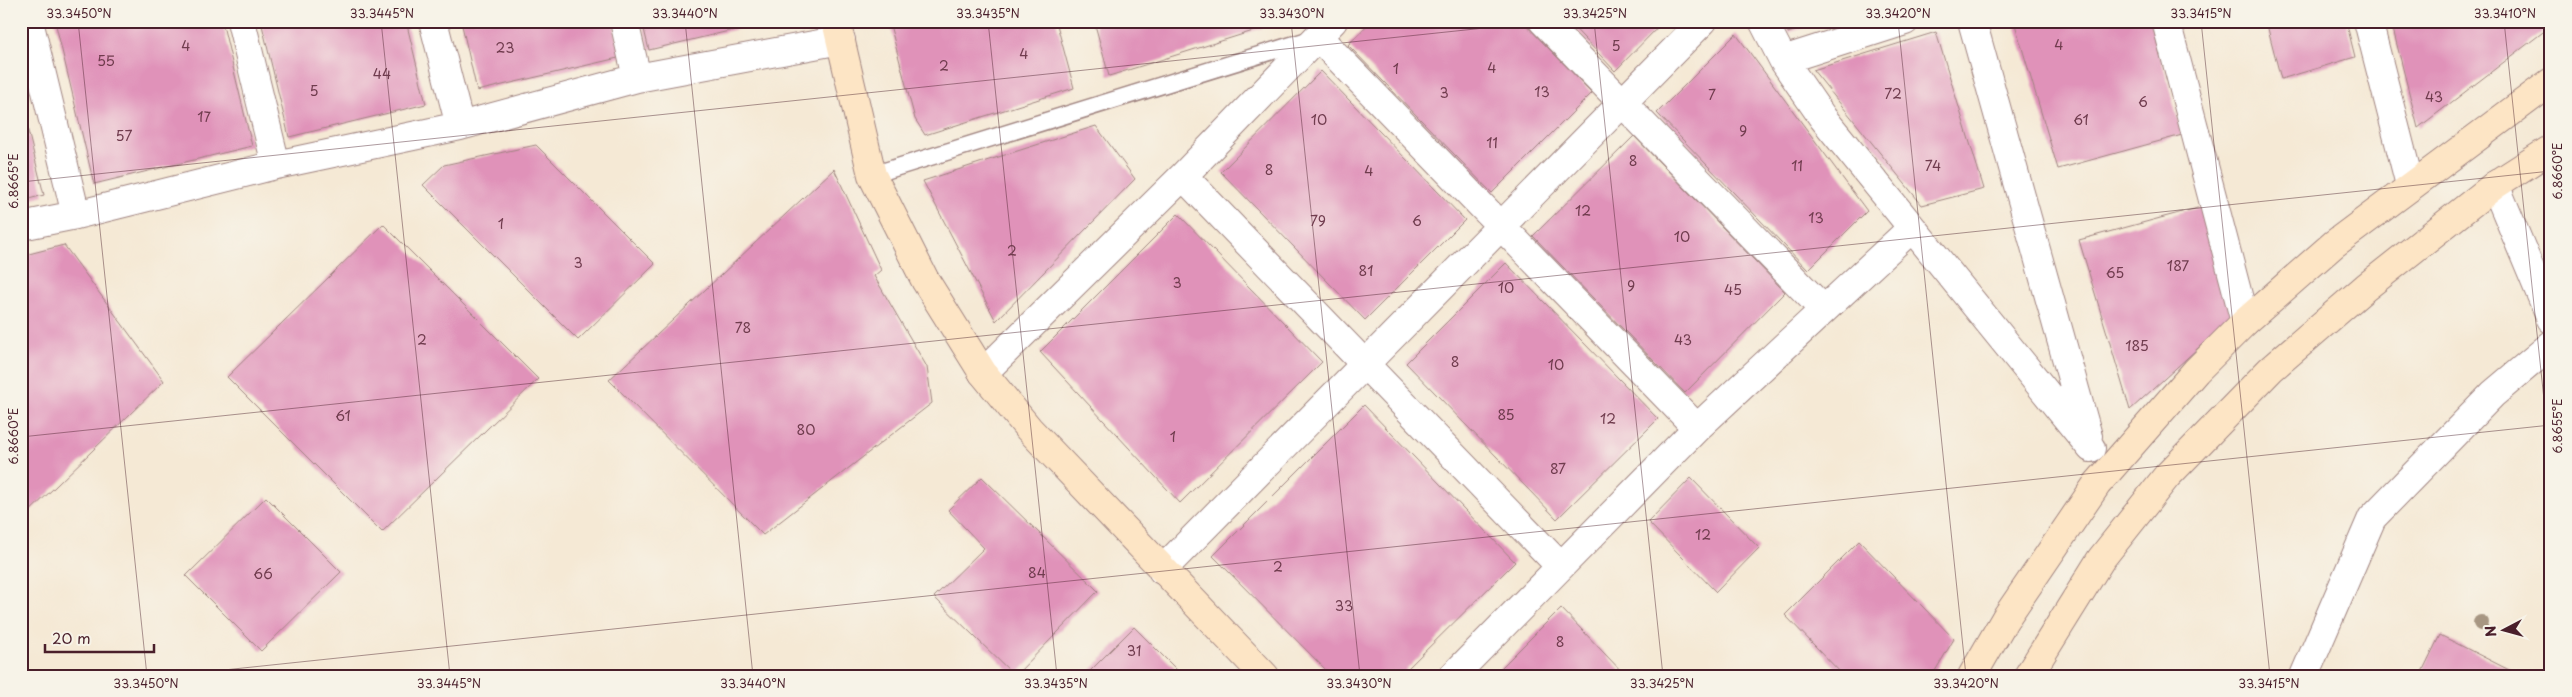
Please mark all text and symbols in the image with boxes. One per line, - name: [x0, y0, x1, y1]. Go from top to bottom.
- text: 33.3450°N: [46, 4, 112, 22]
- text: 33.3445°N: [350, 4, 414, 22]
- text: 33.3440°N: [652, 4, 718, 22]
- text: 33.3435°N: [956, 4, 1020, 22]
- text: 33.3430°N: [1259, 4, 1325, 22]
- text: 33.3425°N: [1563, 4, 1627, 22]
- text: 33.3420°N: [1865, 4, 1931, 22]
- text: 33.3415°N: [2170, 4, 2232, 22]
- text: 33.3410°N: [2474, 4, 2536, 22]
- house number: 4: [2054, 34, 2064, 55]
- house number: 4: [181, 35, 191, 56]
- house number: 5: [1611, 35, 1621, 56]
- house number: 23: [496, 37, 514, 58]
- house number: 4: [1019, 43, 1029, 64]
- house number: 55: [97, 50, 115, 71]
- house number: 2: [939, 55, 949, 76]
- house number: 4: [1487, 57, 1497, 78]
- house number: 1: [1393, 58, 1399, 79]
- house number: 44: [373, 63, 391, 84]
- house number: 5: [309, 80, 319, 101]
- house number: 13: [1534, 81, 1550, 102]
- house number: 3: [1439, 82, 1449, 103]
- house number: 72: [1884, 83, 1902, 104]
- house number: 7: [1708, 84, 1716, 105]
- house number: 43: [2425, 86, 2443, 107]
- house number: 6: [2138, 91, 2148, 112]
- house number: 17: [197, 106, 211, 127]
- house number: 10: [1311, 109, 1327, 130]
- house number: 61: [2073, 109, 2089, 130]
- house number: 9: [1739, 120, 1747, 141]
- house number: 57: [116, 125, 132, 146]
- house number: 11: [1486, 132, 1498, 153]
- text: 6.8660°E: [2548, 143, 2566, 199]
- house number: 8: [1629, 150, 1637, 171]
- text: 6.8665°E: [4, 153, 22, 209]
- house number: 11: [1791, 155, 1803, 176]
- house number: 74: [1925, 155, 1941, 176]
- house number: 8: [1265, 159, 1273, 180]
- house number: 4: [1364, 160, 1374, 181]
- house number: 12: [1575, 200, 1591, 221]
- house number: 13: [1808, 207, 1824, 228]
- house number: 79: [1310, 210, 1326, 231]
- house number: 6: [1412, 210, 1422, 231]
- house number: 1: [498, 213, 504, 234]
- house number: 10: [1674, 226, 1690, 247]
- house number: 2: [1007, 240, 1017, 261]
- house number: 3: [573, 252, 583, 273]
- house number: 187: [2167, 255, 2189, 276]
- house number: 81: [1359, 260, 1373, 281]
- house number: 65: [2106, 262, 2124, 283]
- house number: 3: [1172, 272, 1182, 293]
- house number: 9: [1627, 275, 1635, 296]
- house number: 10: [1498, 277, 1514, 298]
- house number: 45: [1724, 279, 1742, 300]
- house number: 78: [735, 317, 751, 338]
- house number: 2: [417, 329, 427, 350]
- house number: 43: [1674, 329, 1692, 350]
- house number: 185: [2125, 335, 2149, 356]
- house number: 8: [1451, 351, 1459, 372]
- house number: 10: [1548, 354, 1564, 375]
- text: 6.8655°E: [2548, 399, 2566, 453]
- house number: 85: [1497, 404, 1515, 425]
- house number: 61: [335, 405, 351, 426]
- text: 6.8660°E: [4, 408, 22, 464]
- house number: 12: [1600, 408, 1616, 429]
- house number: 80: [797, 419, 815, 440]
- house number: 1: [1170, 426, 1176, 447]
- house number: 87: [1550, 458, 1566, 479]
- house number: 12: [1695, 524, 1711, 545]
- house number: 2: [1273, 556, 1283, 577]
- house number: 84: [1028, 562, 1046, 583]
- house number: 66: [253, 563, 273, 584]
- house number: 33: [1335, 595, 1353, 616]
- north arrow: [2480, 604, 2530, 654]
- scale bar: [45, 622, 154, 654]
- text: N: [2480, 625, 2502, 638]
- text: 20 m: [52, 626, 91, 649]
- house number: 8: [1556, 631, 1564, 652]
- house number: 31: [1127, 640, 1141, 661]
- text: 33.3450°N: [113, 674, 179, 692]
- text: 33.3445°N: [417, 674, 481, 692]
- text: 33.3440°N: [720, 674, 786, 692]
- text: 33.3435°N: [1024, 674, 1088, 692]
- text: 33.3430°N: [1326, 674, 1392, 692]
- text: 33.3425°N: [1630, 674, 1694, 692]
- text: 33.3420°N: [1933, 674, 1999, 692]
- text: 33.3415°N: [2238, 674, 2300, 692]

